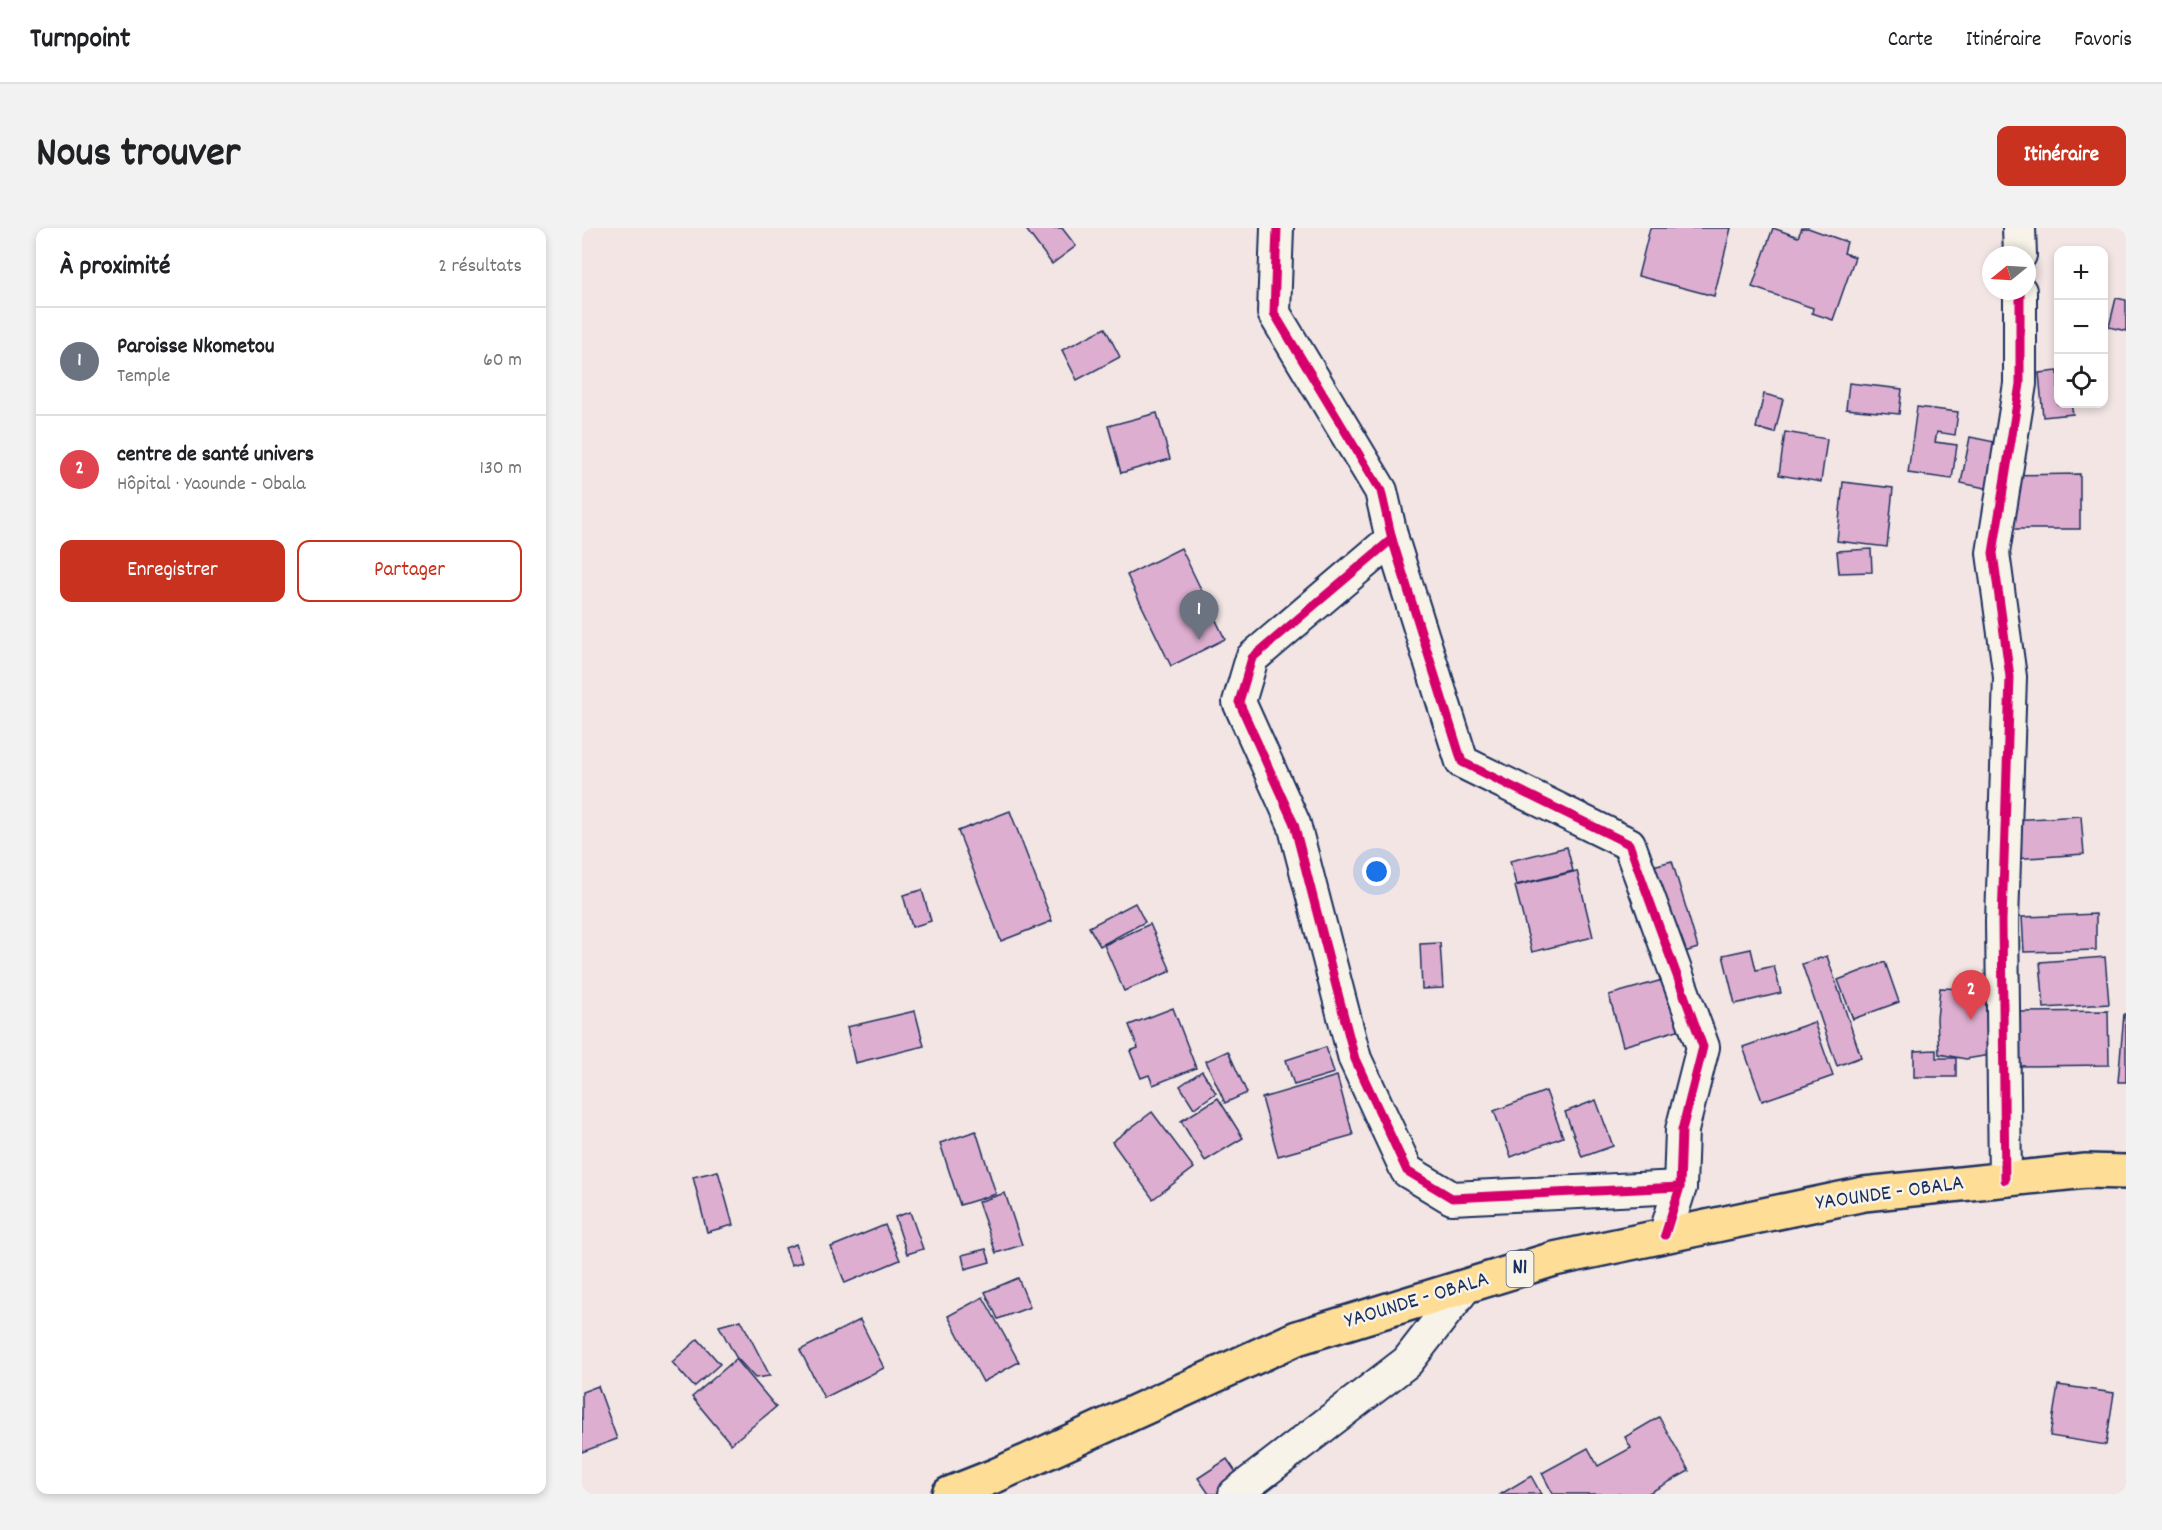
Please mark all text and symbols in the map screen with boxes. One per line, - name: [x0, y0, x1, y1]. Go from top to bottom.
- text: Turnpoint: [30, 21, 130, 61]
- text: Carte: [1888, 26, 1933, 56]
- text: Itinéraire: [1966, 26, 2041, 56]
- text: Favoris: [2074, 26, 2132, 56]
- text: Nous trouver: [36, 126, 240, 186]
- button: Itinéraire: [1997, 126, 2126, 186]
- north arrow: [1982, 246, 2036, 300]
- map controls: [2054, 246, 2108, 408]
- button: +: [2054, 246, 2108, 300]
- text: À proximité: [60, 249, 170, 286]
- text: 2 résultats: [438, 253, 522, 281]
- button: −: [2054, 300, 2108, 354]
- text: Paroisse Nkometou: [117, 332, 274, 363]
- text: 1: [77, 347, 82, 375]
- text: 60 m: [483, 347, 522, 375]
- button: locate: [2054, 354, 2108, 408]
- text: Temple: [117, 363, 170, 391]
- text: centre de santé univers: [117, 440, 314, 471]
- text: 2: [75, 455, 84, 483]
- text: 130 m: [480, 455, 522, 483]
- text: Hôpital · Yaounde - Obala: [117, 471, 306, 499]
- button: Enregistrer: [60, 540, 285, 602]
- button: Partager: [297, 540, 522, 602]
- pin: 1: [1180, 590, 1218, 640]
- your location: [1362, 857, 1391, 886]
- pin: 2: [1952, 970, 1990, 1020]
- street label: YAOUNDE - OBALA: [1814, 1168, 1966, 1220]
- road number: N1: [1506, 1251, 1534, 1287]
- street label: YAOUNDE - OBALA: [1341, 1264, 1493, 1338]

